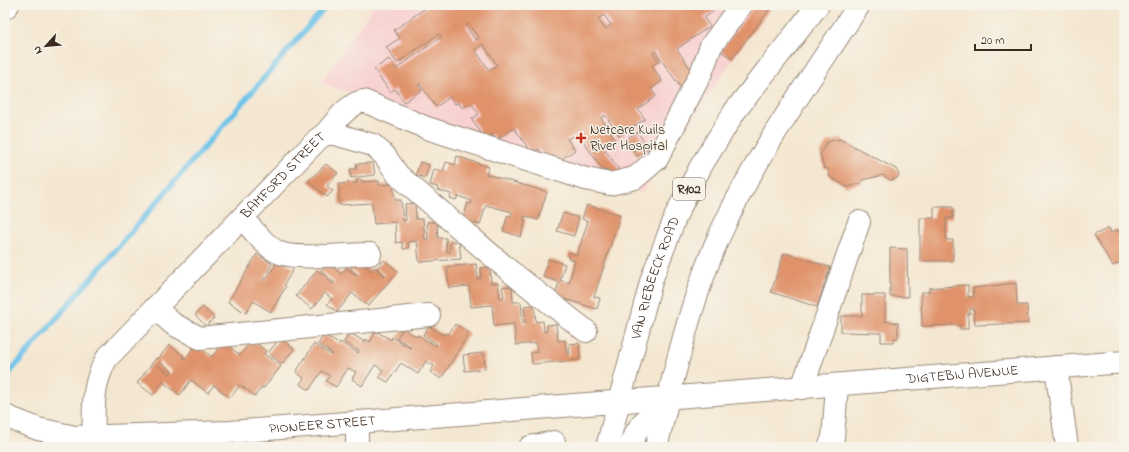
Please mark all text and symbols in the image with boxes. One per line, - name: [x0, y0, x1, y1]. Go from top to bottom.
- north arrow: [26, 26, 66, 66]
- scale bar: [975, 26, 1031, 52]
- text: 20 m: [981, 32, 1004, 50]
- text: N: [29, 43, 47, 57]
- place label: Netcare Kuils River Hospital: [590, 120, 668, 157]
- street label: BAMFORD STREET: [235, 127, 330, 224]
- marker: Netcare Kuils River Hospital: [575, 132, 587, 144]
- road number: R102: [673, 178, 705, 200]
- street label: VAN RIEBEECK ROAD: [625, 213, 685, 342]
- street label: DIGTEBIJ AVENUE: [904, 360, 1019, 390]
- street label: PIONEER STREET: [268, 410, 377, 439]

